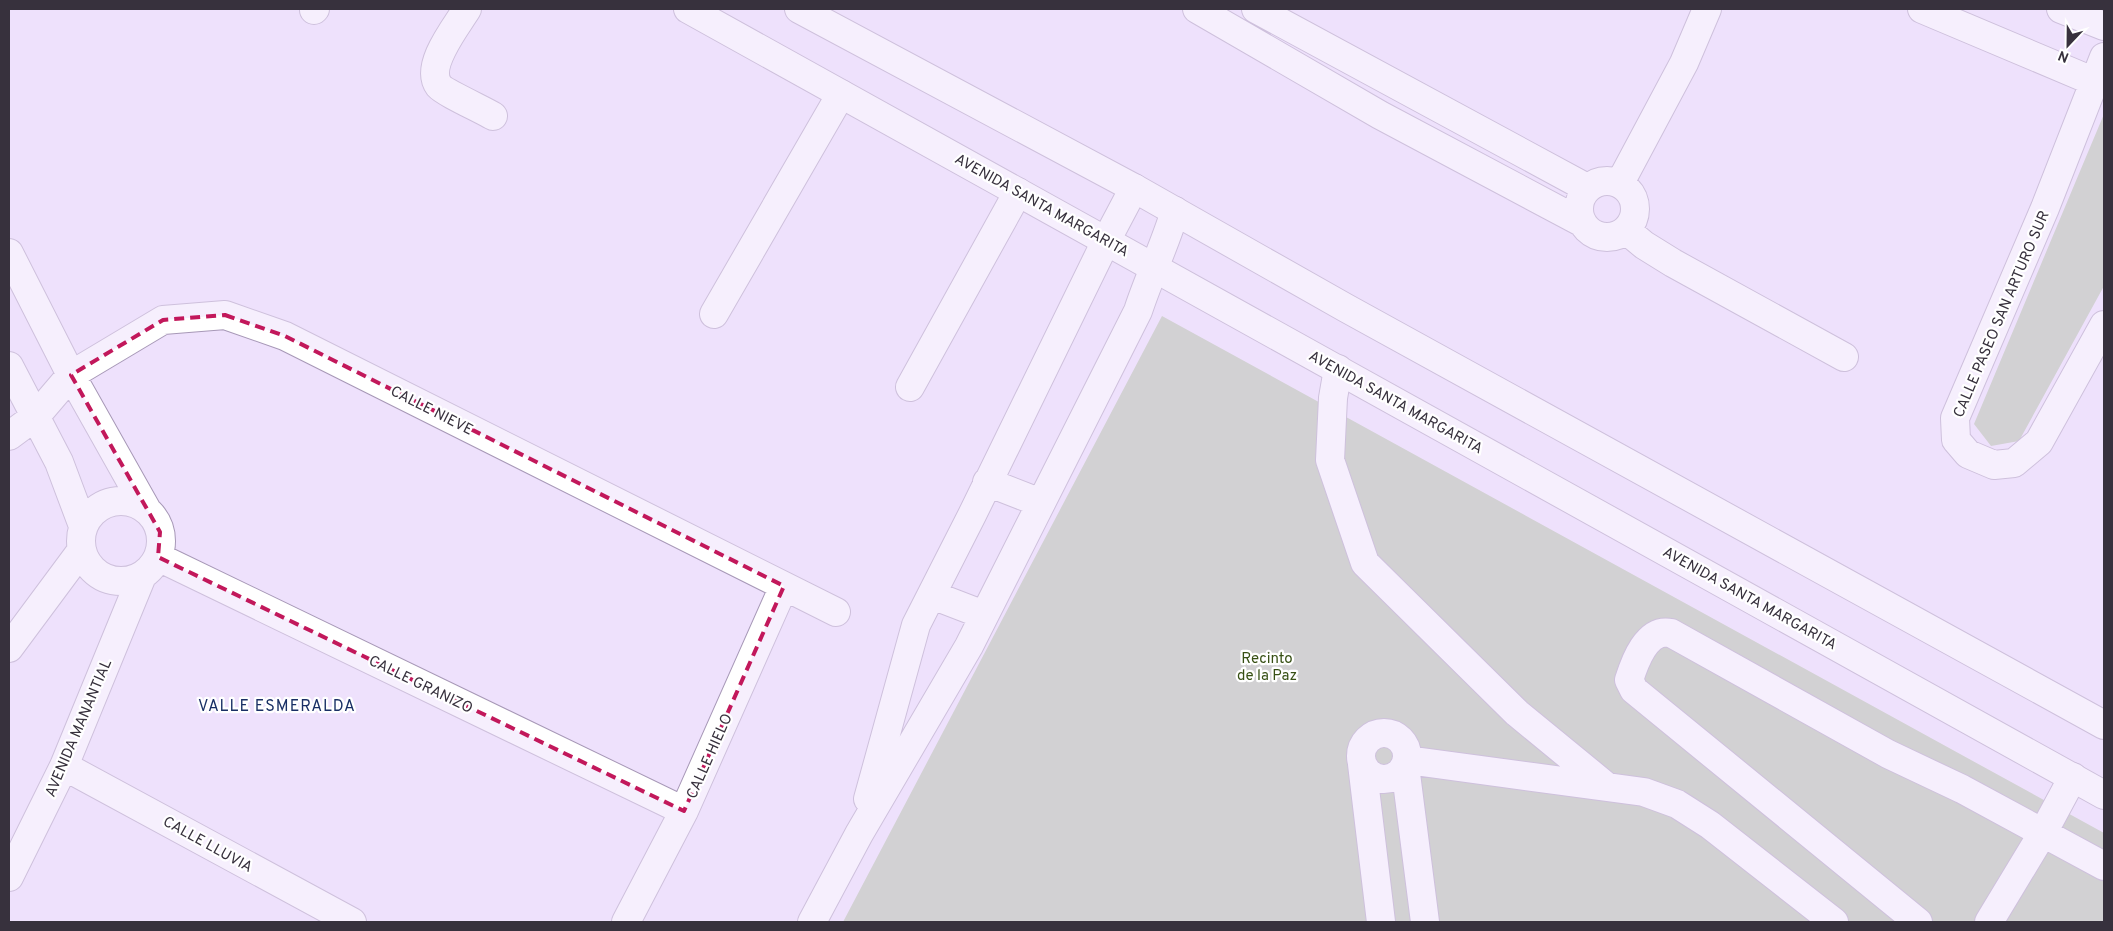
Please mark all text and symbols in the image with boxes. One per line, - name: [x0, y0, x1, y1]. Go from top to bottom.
- north arrow: [2043, 20, 2093, 70]
- text: N: [2056, 46, 2072, 65]
- street label: AVENIDA SANTA MARGARITA: [951, 150, 1132, 262]
- street label: CALLE PASEO SAN ARTURO SUR: [1950, 208, 2055, 421]
- street label: AVENIDA SANTA MARGARITA: [1305, 347, 1486, 459]
- street label: CALLE NIEVE: [387, 382, 476, 440]
- street label: AVENIDA SANTA MARGARITA: [1659, 543, 1840, 655]
- park label: Recinto de la Paz: [1237, 650, 1297, 686]
- street label: CALLE GRANIZO: [365, 652, 475, 719]
- street label: AVENIDA MANANTIAL: [42, 657, 117, 800]
- district label: VALLE ESMERALDA: [198, 697, 356, 717]
- street label: CALLE HIELO: [683, 711, 738, 802]
- street label: CALLE LLUVIA: [159, 813, 255, 878]

